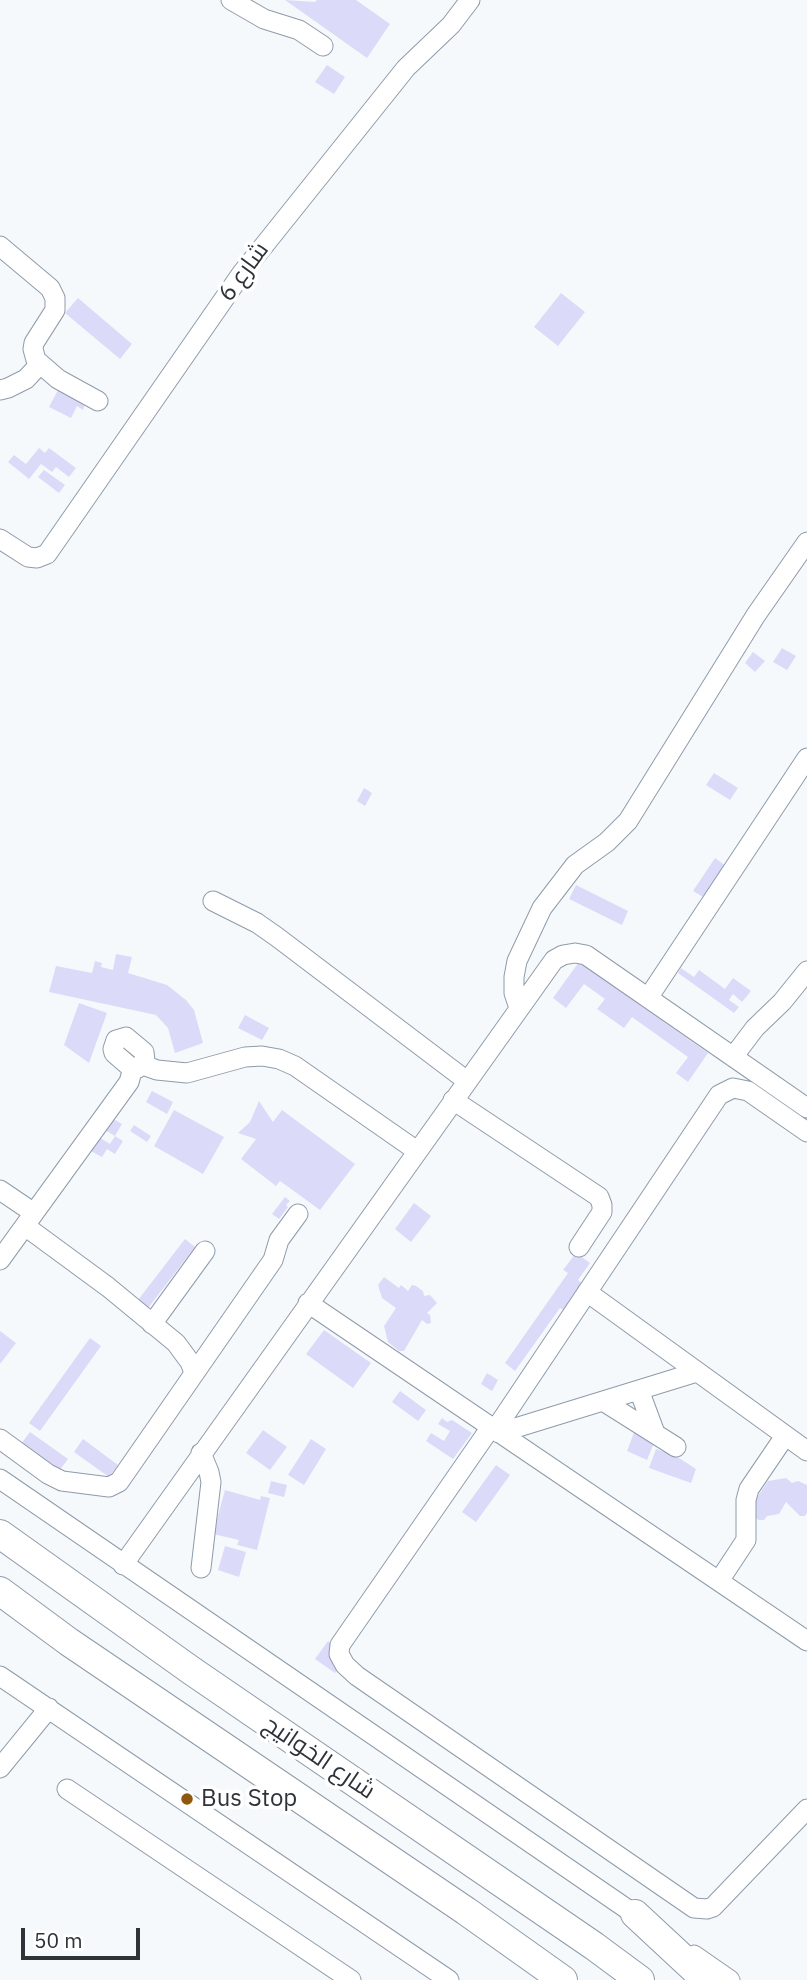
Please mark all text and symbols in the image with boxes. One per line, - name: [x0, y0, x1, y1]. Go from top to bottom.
- street label: شارع 6: [213, 237, 275, 307]
- street label: شارع الخوانيج: [258, 1710, 380, 1806]
- place label: Bus Stop: [201, 1785, 297, 1813]
- marker: Bus Stop: [179, 1791, 195, 1807]
- scale bar: [24, 1913, 144, 1957]
- text: 50 m: [34, 1926, 83, 1954]

